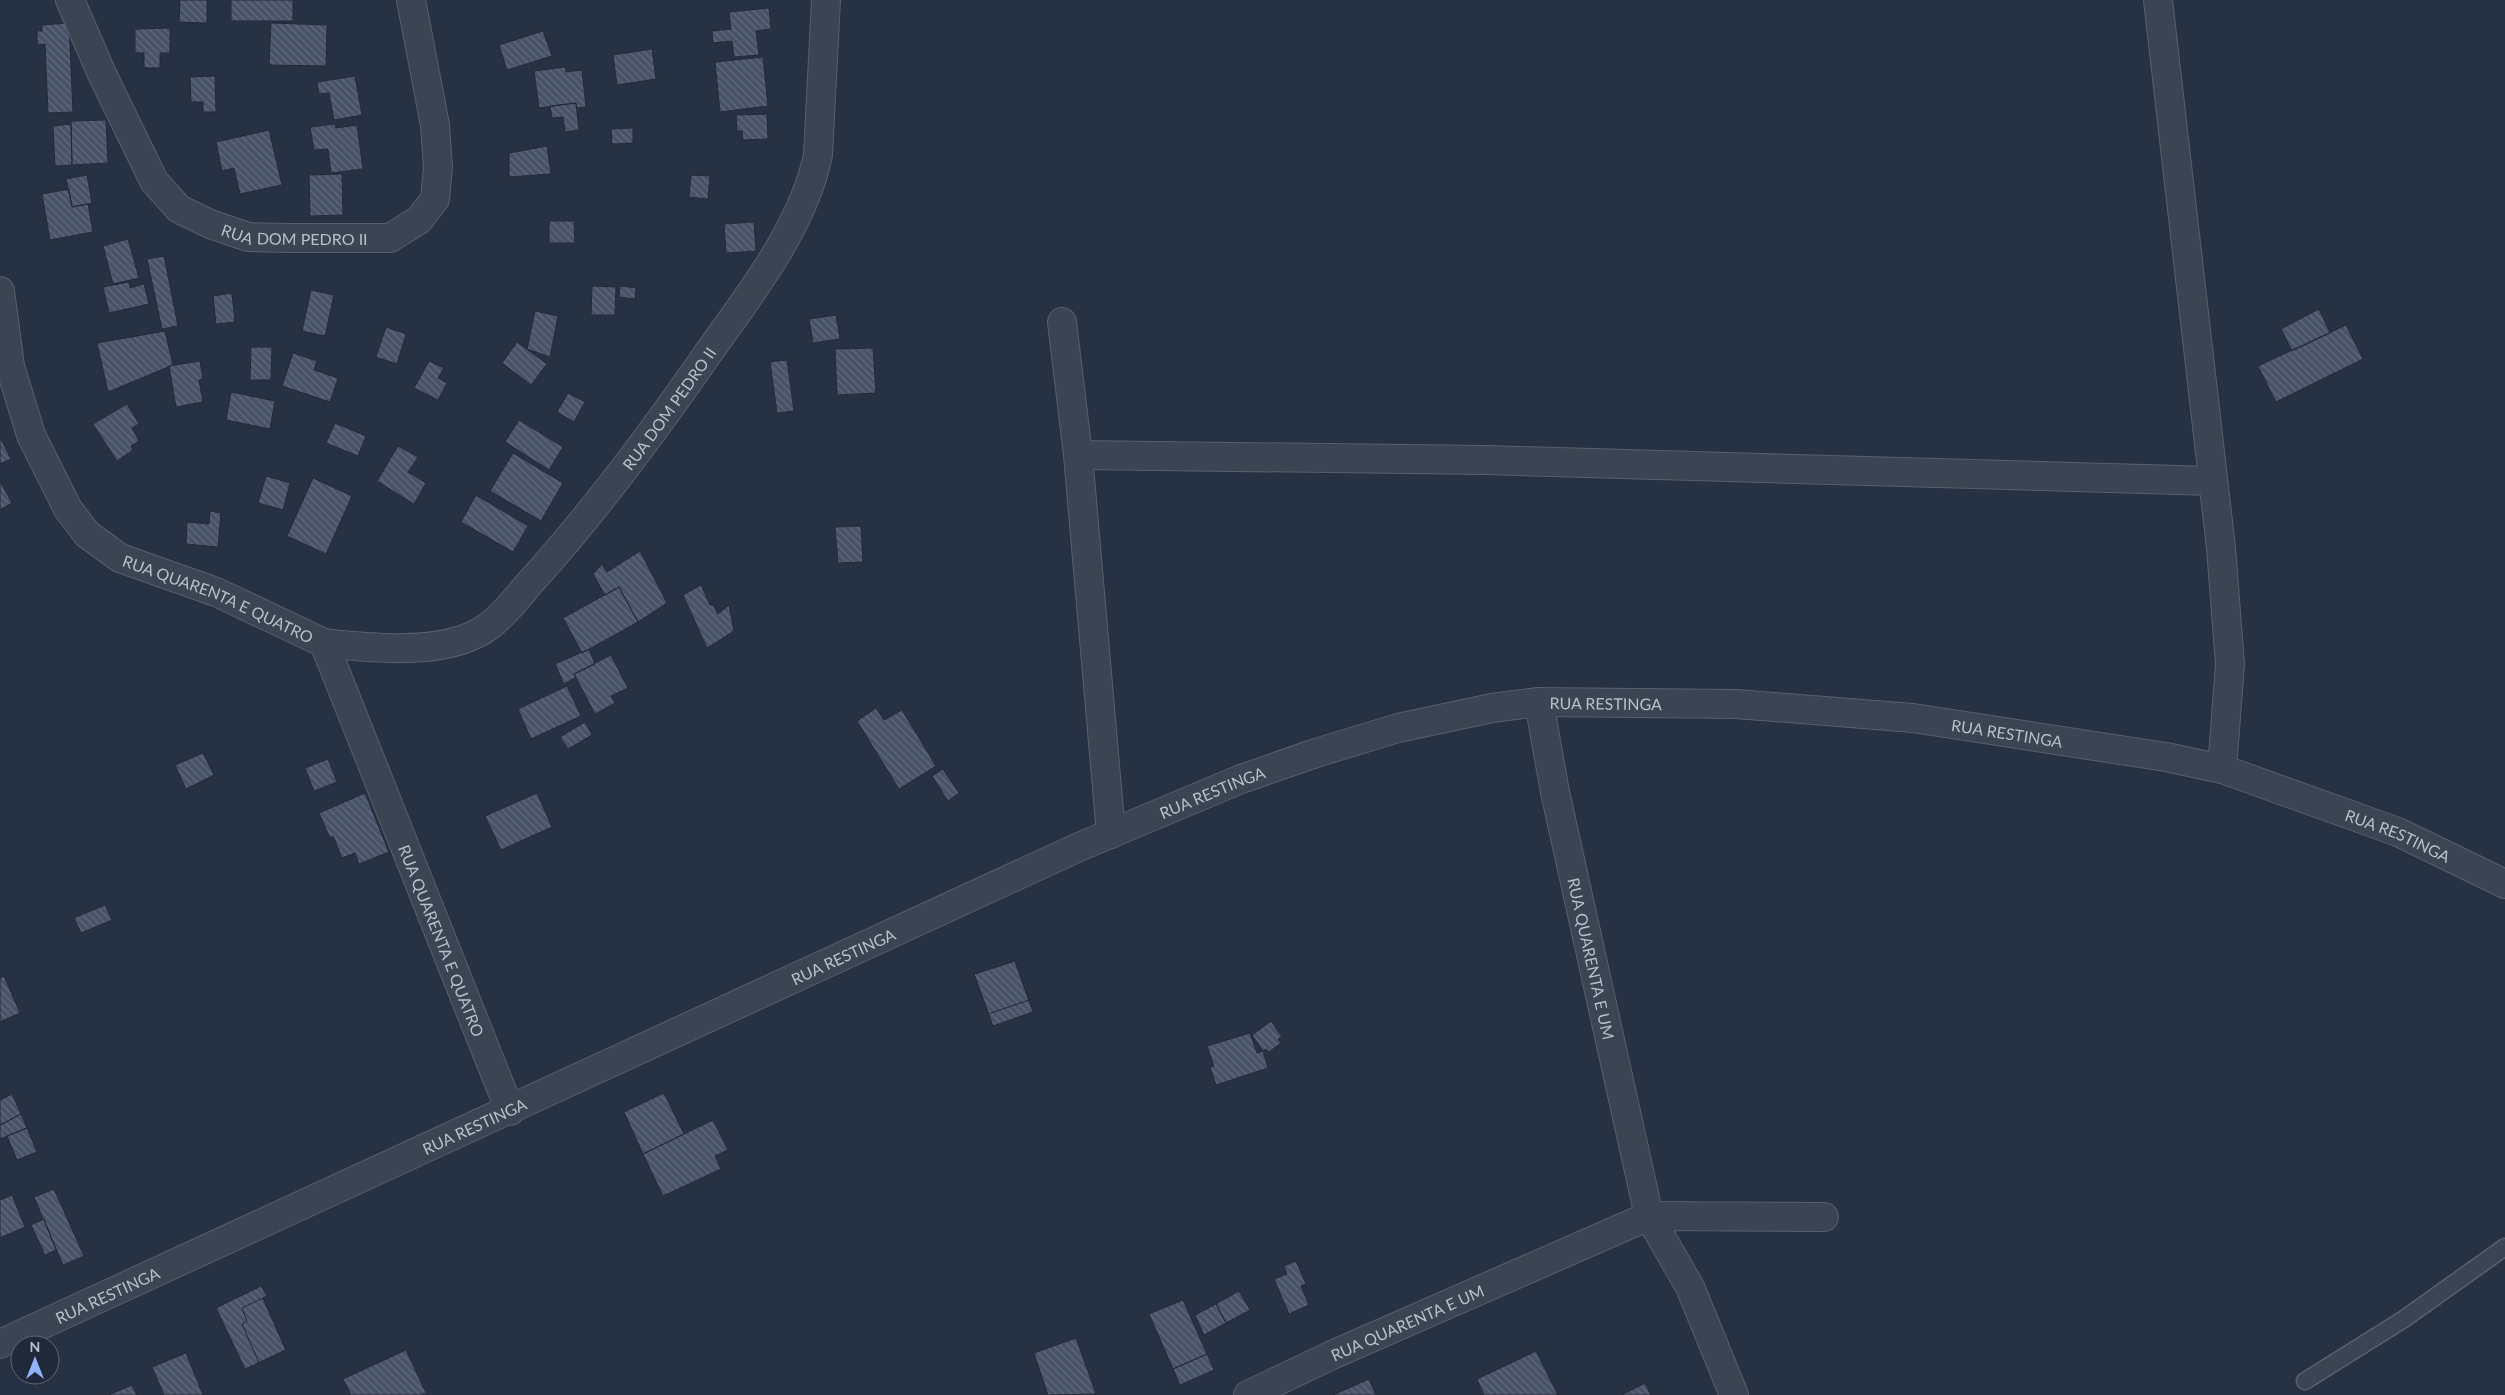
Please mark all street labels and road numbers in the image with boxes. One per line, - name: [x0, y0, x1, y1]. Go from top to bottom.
- street label: RUA DOM PEDRO II: [219, 219, 368, 248]
- street label: RUA DOM PEDRO II: [618, 343, 719, 473]
- street label: RUA QUARENTA E QUATRO: [120, 550, 317, 646]
- street label: RUA RESTINGA: [1549, 693, 1662, 713]
- street label: RUA RESTINGA: [1950, 715, 2064, 750]
- street label: RUA RESTINGA: [1156, 762, 1267, 822]
- street label: RUA RESTINGA: [2343, 804, 2454, 866]
- street label: RUA QUARENTA E QUATRO: [396, 842, 489, 1039]
- street label: RUA QUARENTA E UM: [1565, 876, 1619, 1041]
- street label: RUA RESTINGA: [788, 924, 898, 988]
- street label: RUA RESTINGA: [419, 1093, 529, 1158]
- street label: RUA RESTINGA: [52, 1262, 162, 1327]
- street label: RUA QUARENTA E UM: [1328, 1280, 1487, 1364]

